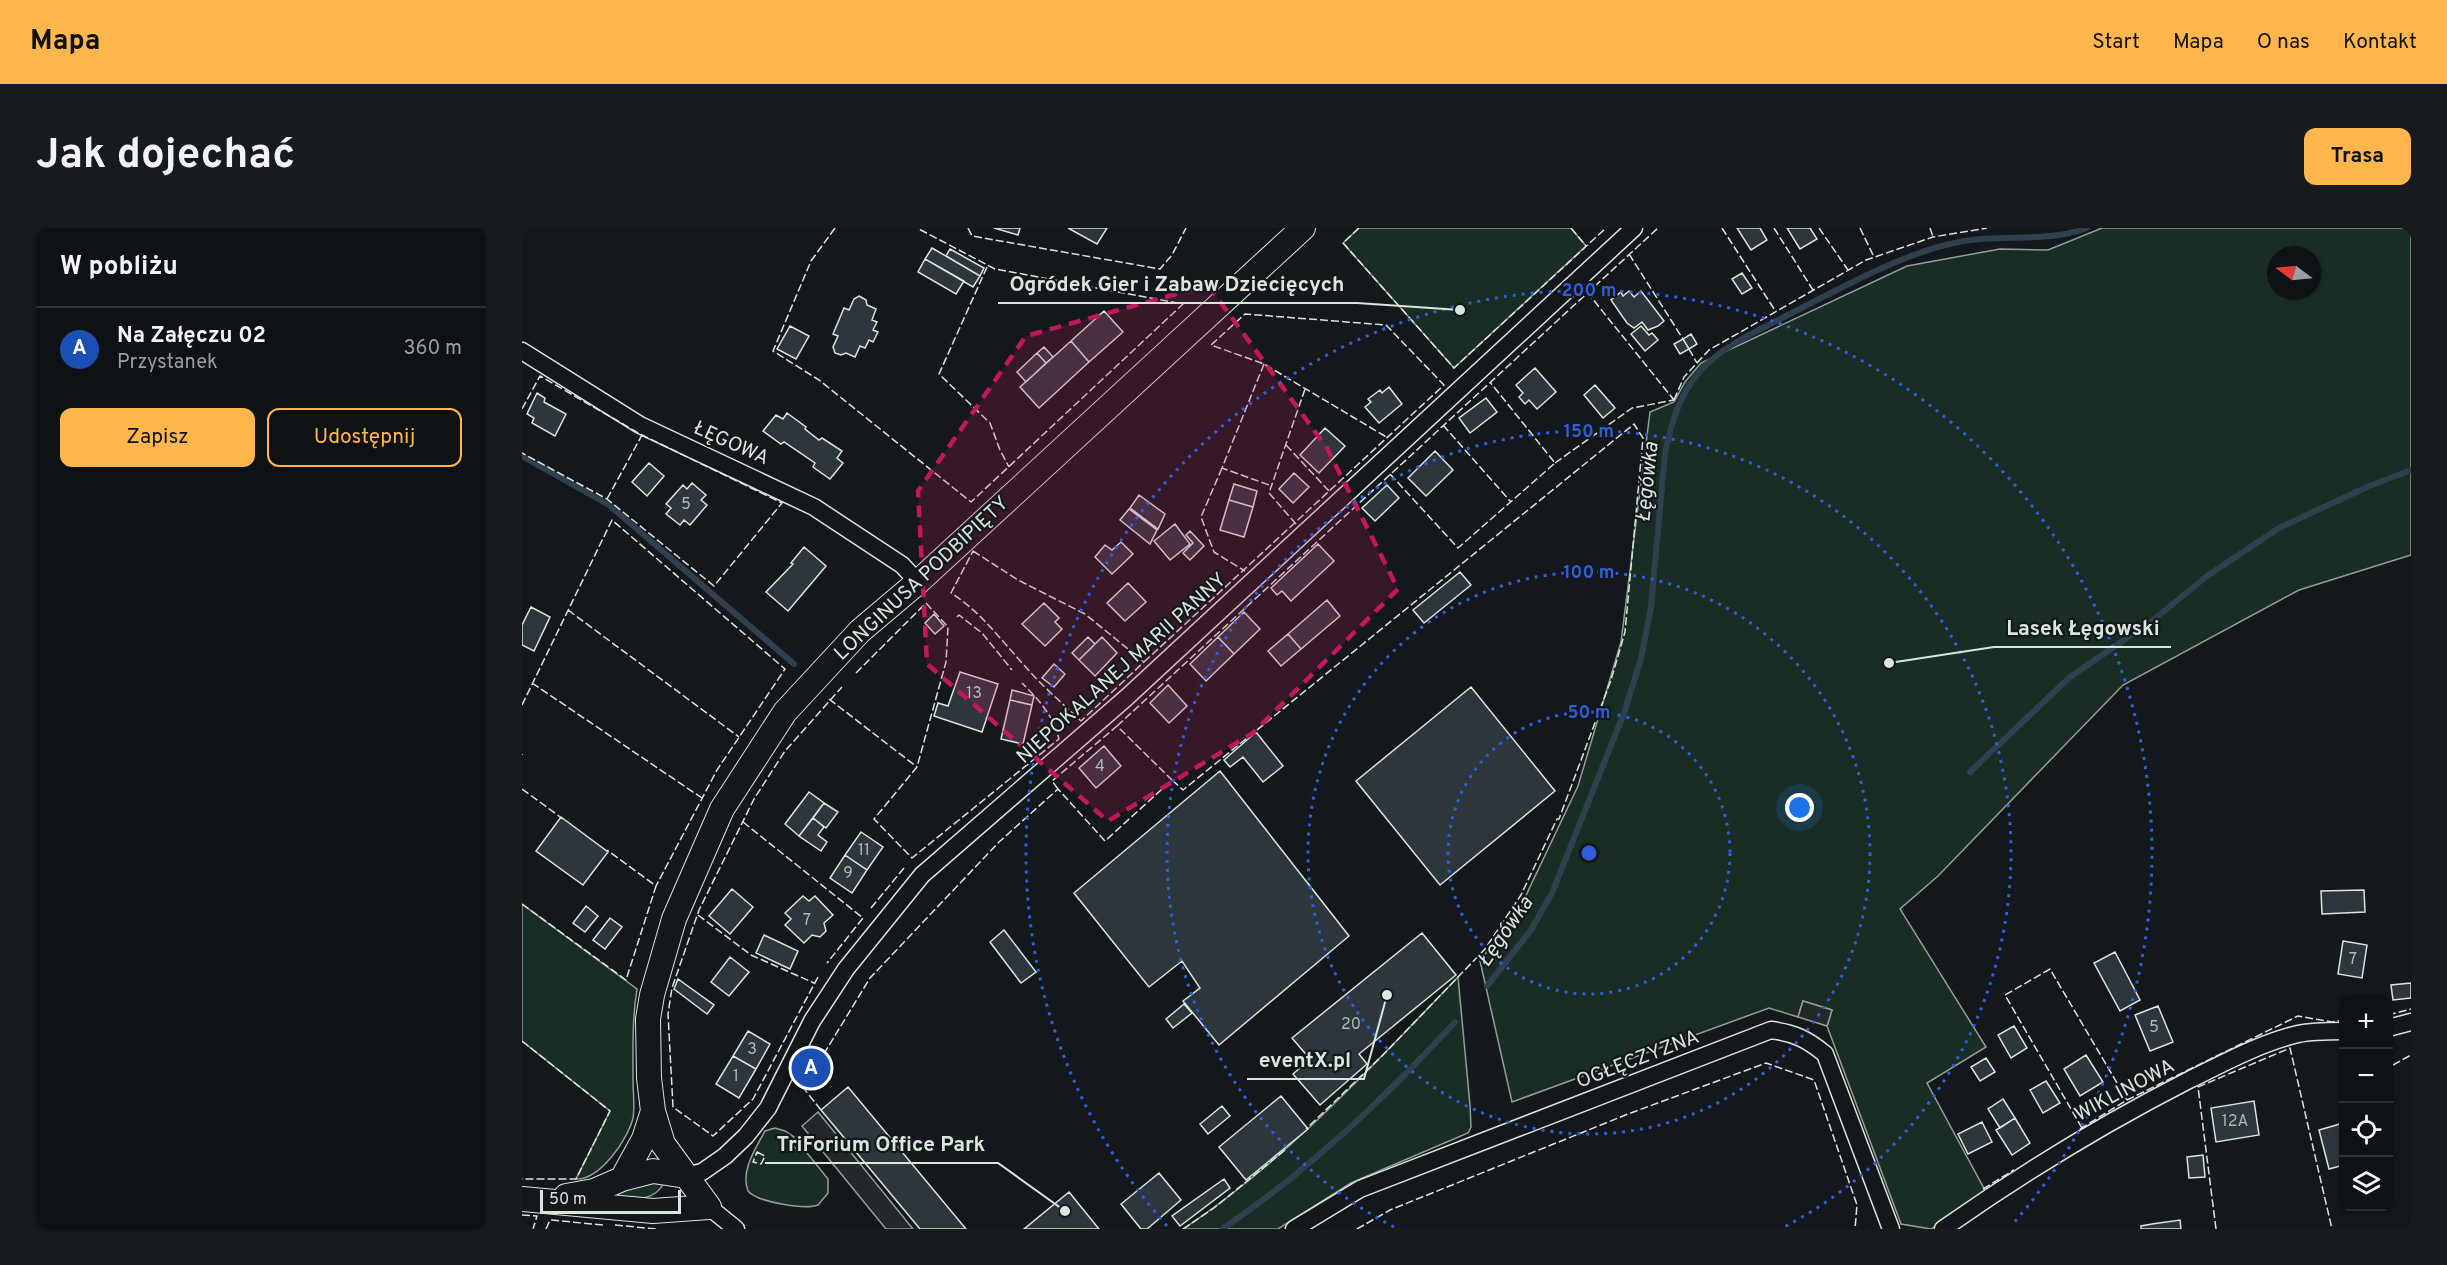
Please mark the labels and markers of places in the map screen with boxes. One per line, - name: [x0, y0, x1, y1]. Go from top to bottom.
- callout: Ogródek Gier i Zabaw Dziecięcych: [998, 264, 1357, 303]
- callout: Lasek Łęgowski: [1994, 608, 2171, 647]
- centre of rings: [1579, 843, 1599, 863]
- callout: eventX.pl: [1247, 1040, 1364, 1079]
- pin: A: [792, 1046, 830, 1090]
- callout: TriForium Office Park: [765, 1124, 998, 1163]

